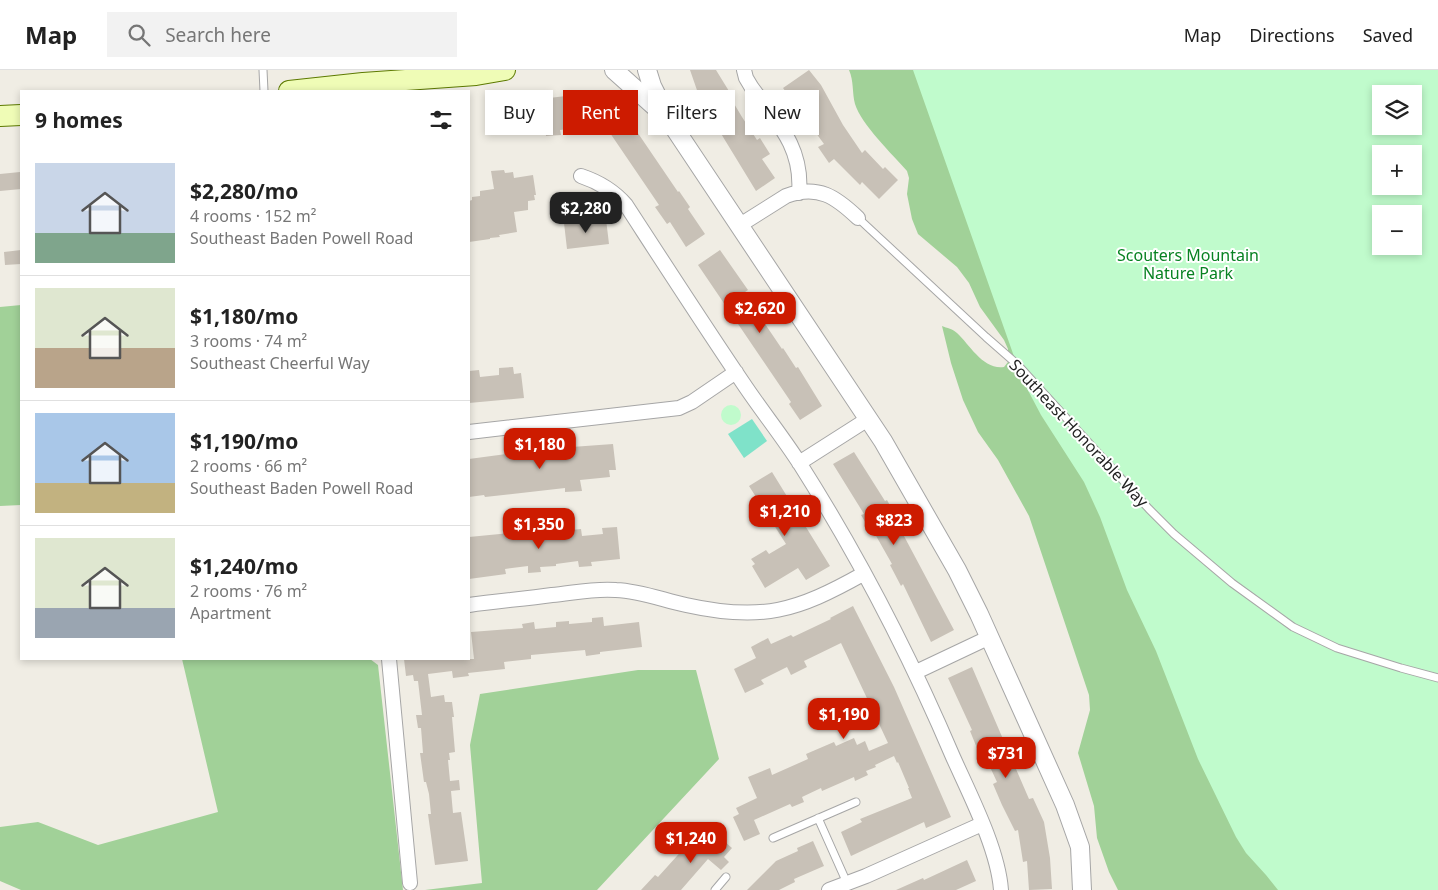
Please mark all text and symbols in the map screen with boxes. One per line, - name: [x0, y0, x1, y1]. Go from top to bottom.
- search box: [107, 12, 457, 57]
- text: Map: [25, 18, 77, 51]
- icon: search: [125, 21, 153, 49]
- text: Search here: [165, 22, 271, 48]
- text: Map: [1184, 23, 1221, 47]
- text: Directions: [1249, 23, 1335, 47]
- text: Saved: [1363, 23, 1413, 47]
- map controls: [1372, 85, 1422, 255]
- button: layers: [1372, 85, 1422, 135]
- chip: Buy: [485, 90, 553, 135]
- chip: Rent: [563, 90, 638, 135]
- chip: Filters: [648, 90, 735, 135]
- chip: New: [745, 90, 819, 135]
- text: 9 homes: [35, 106, 123, 134]
- icon: filters: [427, 106, 455, 134]
- button: +: [1372, 145, 1422, 195]
- text: $2,280/mo: [190, 177, 298, 205]
- icon: home: [75, 183, 135, 243]
- pin: $2,280: [545, 191, 627, 234]
- text: $2,280: [561, 197, 611, 219]
- text: 4 rooms · 152 m²: [190, 205, 316, 227]
- button: −: [1372, 205, 1422, 255]
- text: Southeast Baden Powell Road: [190, 227, 413, 249]
- park label: Scouters Mountain Nature Park: [1117, 244, 1259, 284]
- pin: $2,620: [719, 292, 801, 334]
- text: $2,620: [735, 297, 785, 319]
- text: $1,180/mo: [190, 302, 298, 330]
- icon: home: [75, 308, 135, 368]
- text: 3 rooms · 74 m²: [190, 330, 307, 352]
- text: Southeast Cheerful Way: [190, 352, 370, 374]
- street label: Southeast Honorable Way: [1005, 354, 1154, 512]
- text: $1,190/mo: [190, 427, 298, 455]
- pin: $1,180: [499, 428, 581, 470]
- icon: home: [75, 433, 135, 493]
- text: $1,180: [515, 433, 565, 455]
- text: 2 rooms · 66 m²: [190, 455, 307, 477]
- text: Southeast Baden Powell Road: [190, 477, 413, 499]
- pin: $1,210: [744, 494, 826, 537]
- text: $1,210: [760, 500, 810, 522]
- pin: $823: [864, 504, 924, 546]
- pin: $1,350: [498, 508, 580, 550]
- text: $823: [876, 509, 912, 531]
- text: $1,350: [514, 513, 564, 535]
- text: $1,240/mo: [190, 552, 298, 580]
- icon: home: [75, 558, 135, 618]
- text: 2 rooms · 76 m²: [190, 580, 307, 602]
- text: Apartment: [190, 602, 271, 624]
- pin: $1,190: [803, 698, 885, 740]
- text: $1,190: [819, 703, 869, 725]
- pin: $731: [976, 736, 1036, 779]
- text: $731: [988, 742, 1024, 764]
- pin: $1,240: [650, 822, 732, 864]
- text: $1,240: [666, 827, 716, 849]

